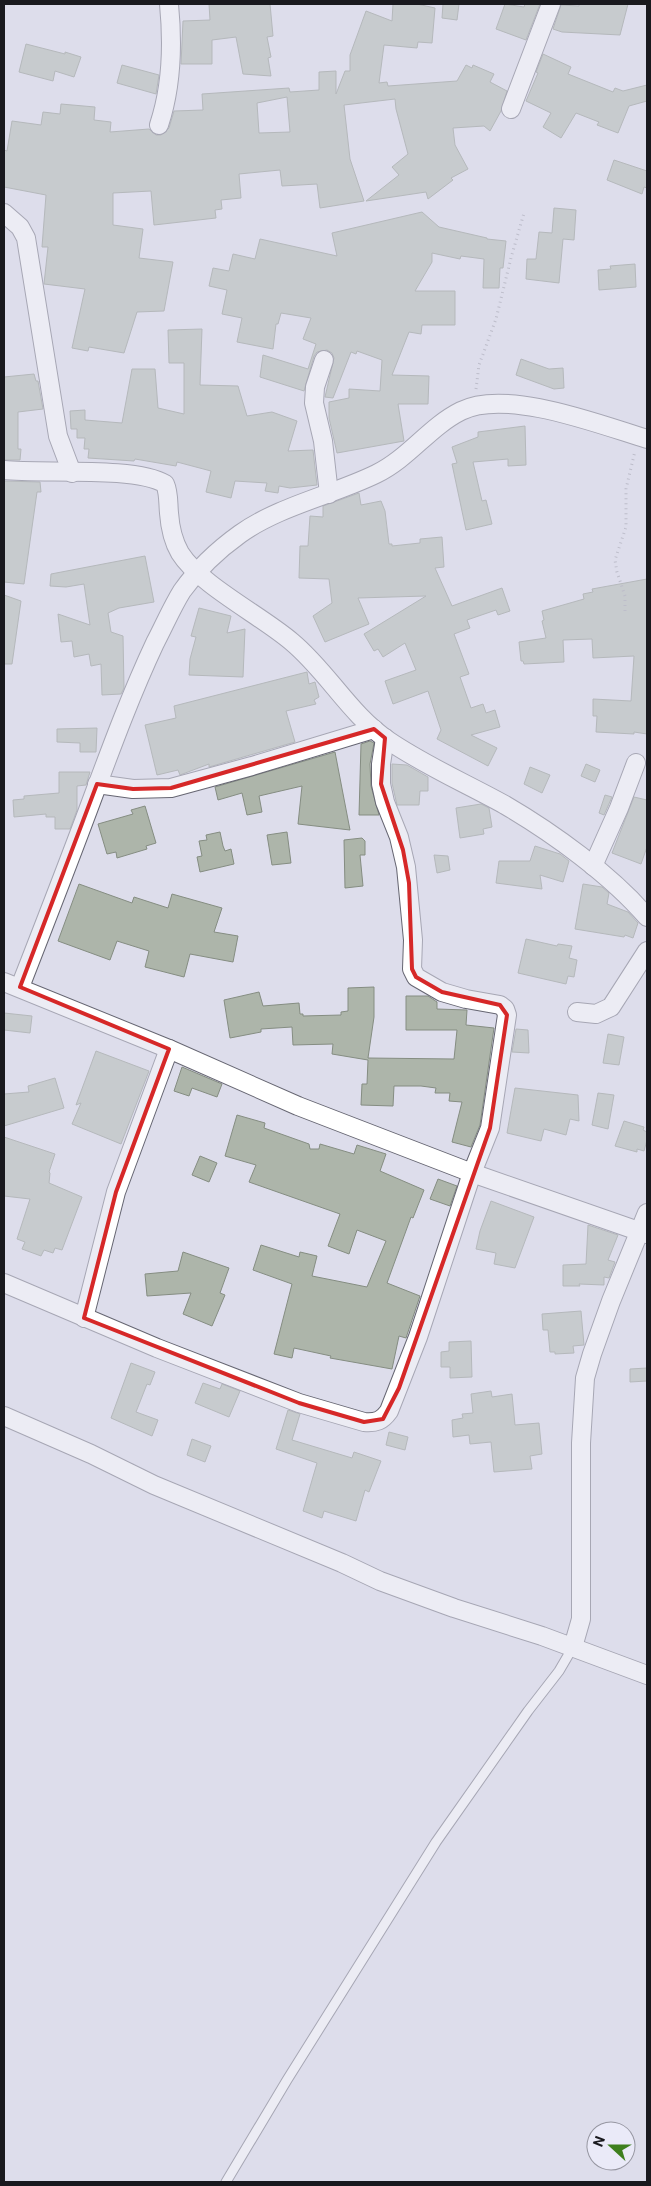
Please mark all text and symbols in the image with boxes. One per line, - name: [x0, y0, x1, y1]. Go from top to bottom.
- north arrow: [586, 2121, 636, 2171]
- text: N: [590, 2134, 608, 2149]

